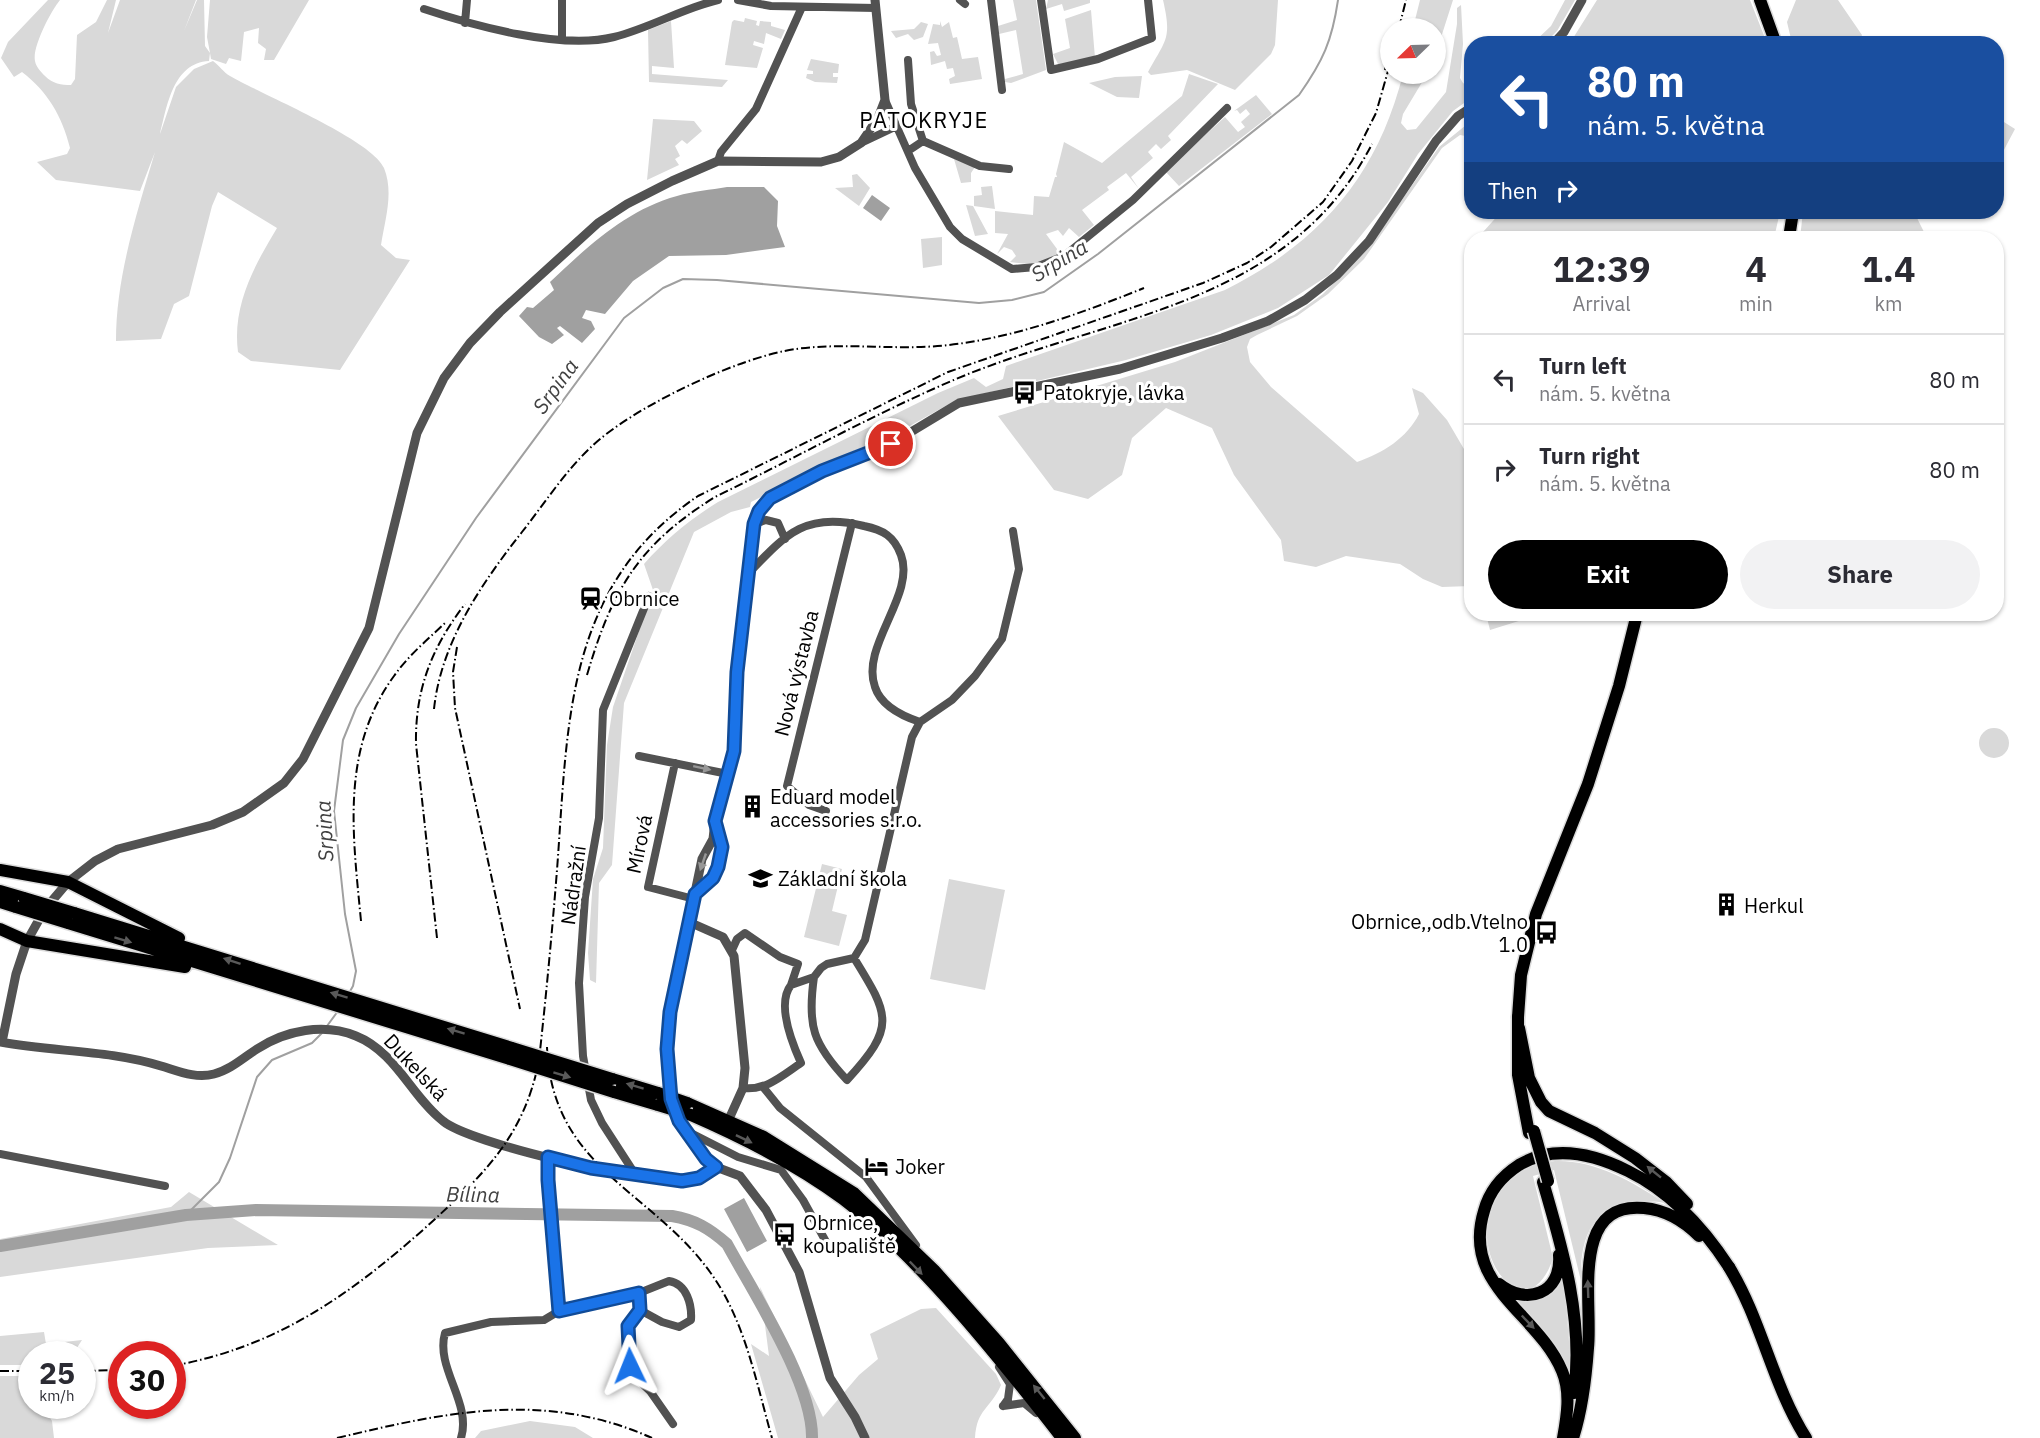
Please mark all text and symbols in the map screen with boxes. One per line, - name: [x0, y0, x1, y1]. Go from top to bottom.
- north arrow: [1380, 18, 1446, 84]
- map controls: [1380, 18, 1446, 84]
- text: 80 m: [1587, 54, 1685, 109]
- icon: left: [1488, 60, 1566, 138]
- district label: PATOKRYJE: [859, 105, 989, 134]
- text: nám. 5. května: [1587, 107, 1765, 142]
- icon: right: [1550, 174, 1583, 207]
- text: Then: [1488, 176, 1538, 205]
- water label: Srpina: [1025, 232, 1093, 288]
- text: 12:39: [1552, 245, 1651, 292]
- text: 4: [1745, 245, 1767, 292]
- text: 1.4: [1861, 245, 1916, 292]
- text: Arrival: [1572, 290, 1631, 317]
- text: min: [1739, 290, 1773, 317]
- text: km: [1874, 290, 1902, 317]
- text: Turn left: [1539, 351, 1627, 380]
- water label: Srpina: [526, 353, 584, 419]
- icon: left: [1488, 363, 1521, 396]
- text: 80 m: [1929, 365, 1980, 394]
- bus stop icon: Patokryje, lávka: [1012, 379, 1038, 405]
- place label: Patokryje, lávka: [1043, 379, 1185, 406]
- text: nám. 5. května: [1539, 380, 1671, 407]
- pin: [865, 418, 916, 469]
- icon: arrive: [874, 427, 907, 460]
- text: Turn right: [1539, 441, 1640, 470]
- icon: right: [1488, 453, 1521, 486]
- text: 80 m: [1929, 455, 1980, 484]
- text: nám. 5. května: [1539, 470, 1671, 497]
- button: Exit: [1488, 540, 1728, 609]
- button: Share: [1740, 540, 1980, 609]
- station icon: Obrnice: [578, 585, 604, 611]
- place label: Obrnice: [609, 585, 679, 612]
- street label: Nová výstavba: [767, 607, 825, 739]
- one-way arrow: [693, 764, 711, 774]
- place label: Eduard model accessories s.r.o.: [770, 783, 922, 833]
- building icon: Eduard model accessories s.r.o.: [739, 794, 765, 820]
- water label: Srpina: [308, 800, 340, 862]
- street label: Mírová: [620, 812, 658, 876]
- street label: Nádražní: [554, 844, 592, 926]
- one-way arrow: [698, 853, 707, 871]
- school or university icon: Základní škola: [747, 865, 773, 891]
- place label: Základní škola: [778, 865, 907, 892]
- building icon: Herkul: [1713, 892, 1739, 918]
- place label: Herkul: [1744, 892, 1804, 919]
- place label: Obrnice,,odb.Vtelno 1.0: [1351, 908, 1528, 958]
- bus stop icon: Obrnice,,odb.Vtelno 1.0: [1533, 919, 1559, 945]
- one-way arrow: [114, 936, 132, 945]
- one-way arrow: [223, 956, 241, 966]
- one-way arrow: [330, 990, 348, 999]
- one-way arrow: [447, 1026, 465, 1035]
- street label: Dukelská: [378, 1028, 454, 1107]
- one-way arrow: [553, 1071, 571, 1081]
- one-way arrow: [626, 1081, 644, 1090]
- one-way arrow: [736, 1135, 753, 1144]
- hotel icon: Joker: [864, 1153, 890, 1179]
- place label: Joker: [895, 1153, 945, 1180]
- one-way arrow: [1647, 1167, 1662, 1179]
- water label: Bílina: [446, 1180, 500, 1208]
- place label: Obrnice, koupaliště: [803, 1209, 896, 1259]
- bus stop icon: Obrnice, koupaliště: [772, 1221, 798, 1247]
- one-way arrow: [909, 1261, 923, 1276]
- one-way arrow: [1584, 1279, 1593, 1298]
- one-way arrow: [1520, 1315, 1534, 1329]
- position arrow: [598, 1334, 662, 1398]
- speed limit sign: 30: [108, 1341, 186, 1419]
- text: 25: [39, 1353, 75, 1392]
- one-way arrow: [1033, 1385, 1046, 1400]
- text: km/h: [39, 1386, 75, 1405]

